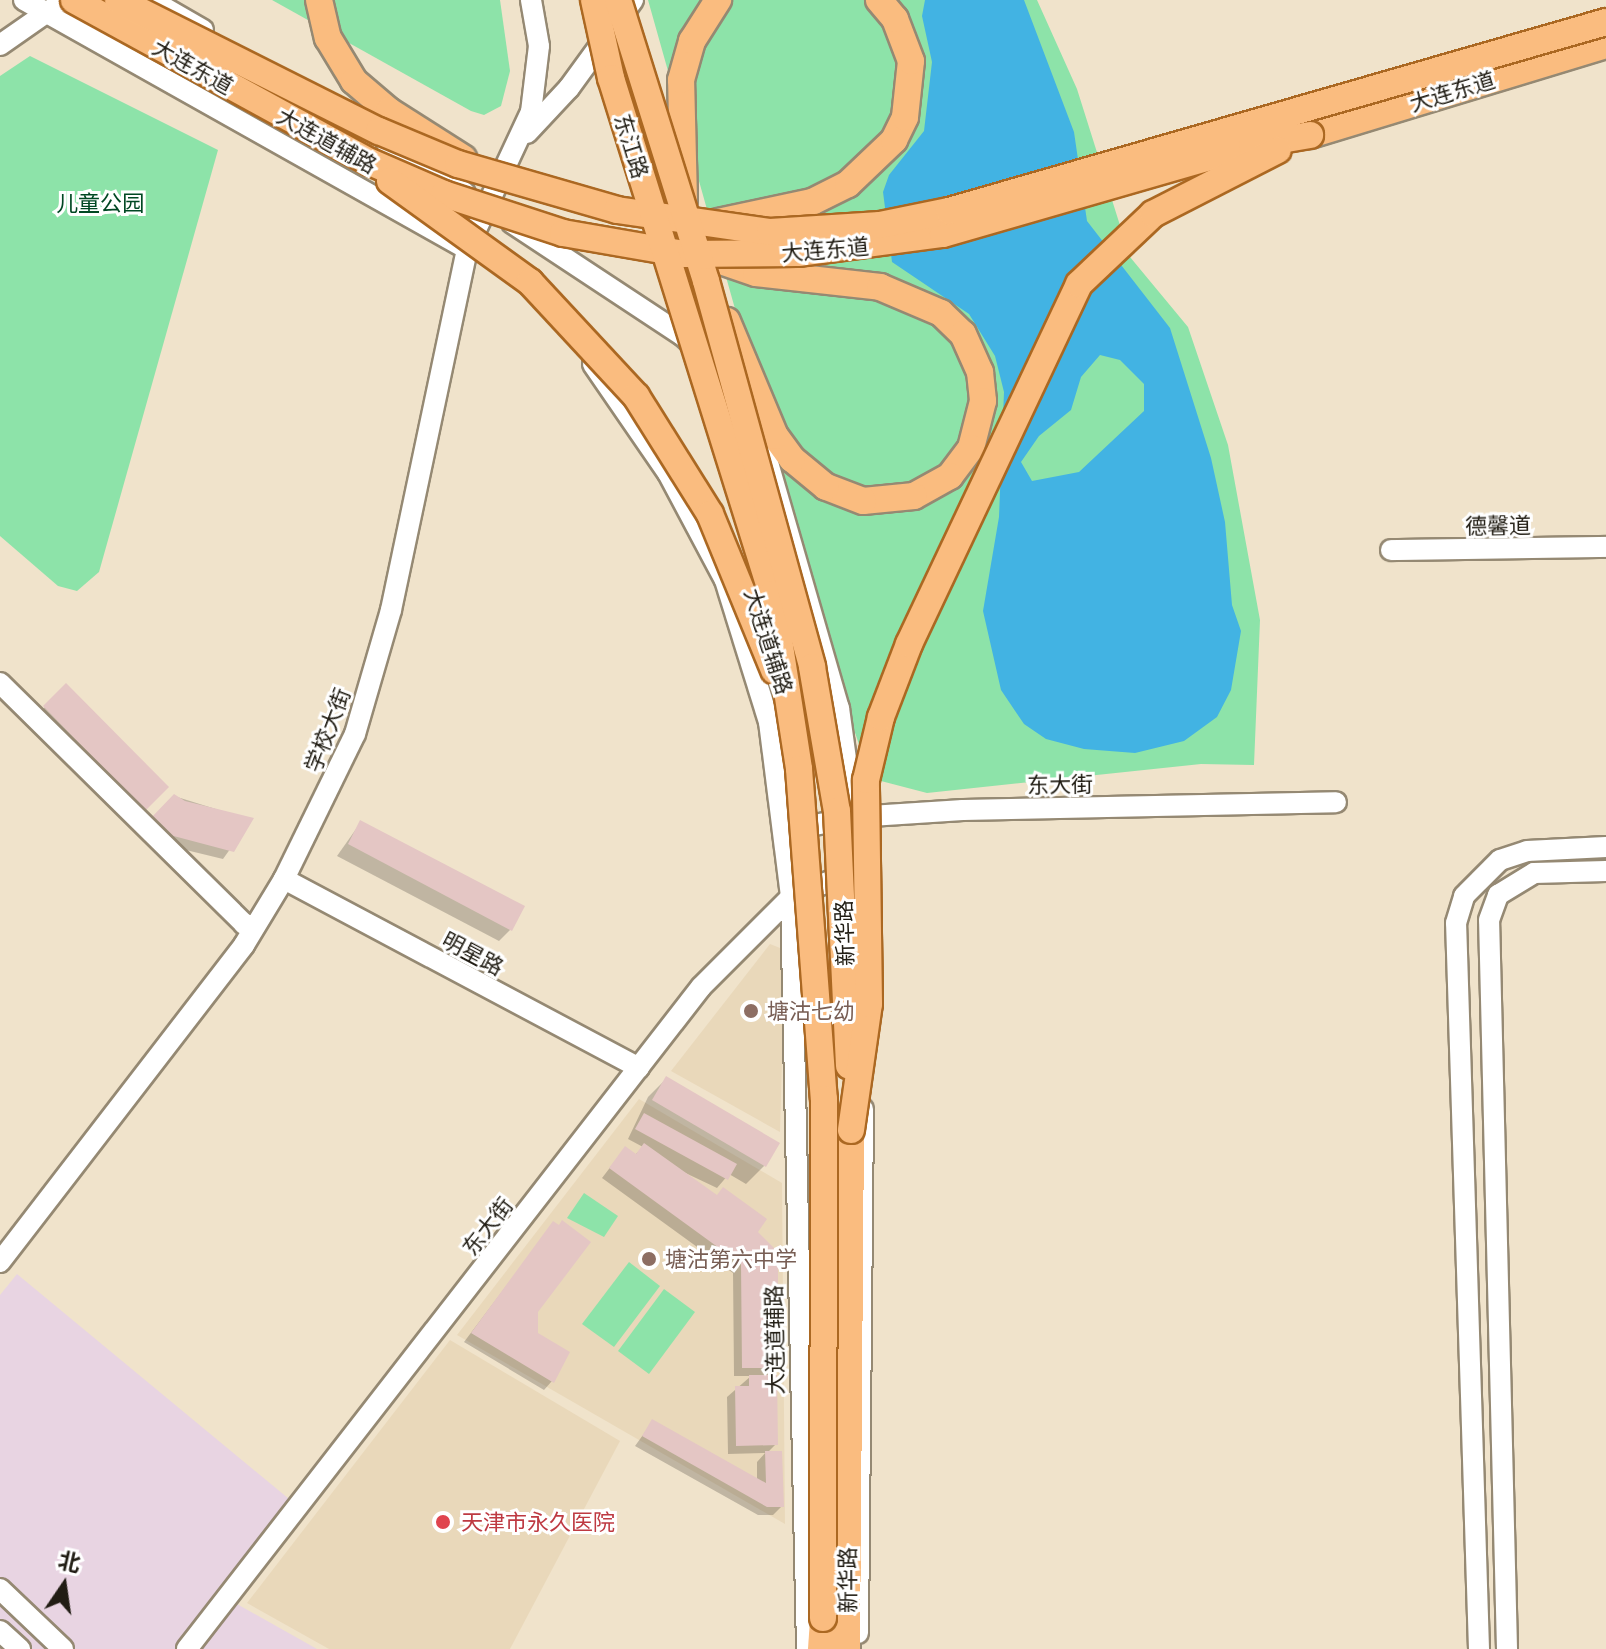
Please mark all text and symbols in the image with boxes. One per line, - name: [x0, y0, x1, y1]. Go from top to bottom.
- street label: 大连东道: [148, 33, 238, 99]
- street label: 大连东道: [1406, 66, 1498, 116]
- street label: 大连道辅路: [272, 102, 382, 178]
- street label: 东江路: [610, 111, 654, 181]
- park label: 儿童公园: [56, 190, 144, 216]
- street label: 大连东道: [780, 232, 870, 266]
- street label: 德馨道: [1465, 511, 1531, 539]
- street label: 大连道辅路: [739, 585, 799, 697]
- street label: 学校大街: [299, 684, 355, 776]
- street label: 东大街: [1027, 770, 1093, 798]
- street label: 新华路: [830, 900, 858, 966]
- street label: 明星路: [438, 926, 508, 980]
- place label: 塘沽七幼: [767, 998, 855, 1024]
- marker: 塘沽七幼: [742, 1002, 760, 1020]
- street label: 东大街: [456, 1192, 518, 1260]
- place label: 塘沽第六中学: [665, 1246, 797, 1272]
- marker: 塘沽第六中学: [640, 1250, 658, 1268]
- street label: 大连道辅路: [760, 1285, 788, 1395]
- place label: 天津市永久医院: [461, 1509, 615, 1535]
- marker: 天津市永久医院: [432, 1511, 454, 1533]
- north arrow: [24, 1545, 104, 1625]
- text: 北: [56, 1545, 83, 1578]
- street label: 新华路: [834, 1547, 860, 1613]

